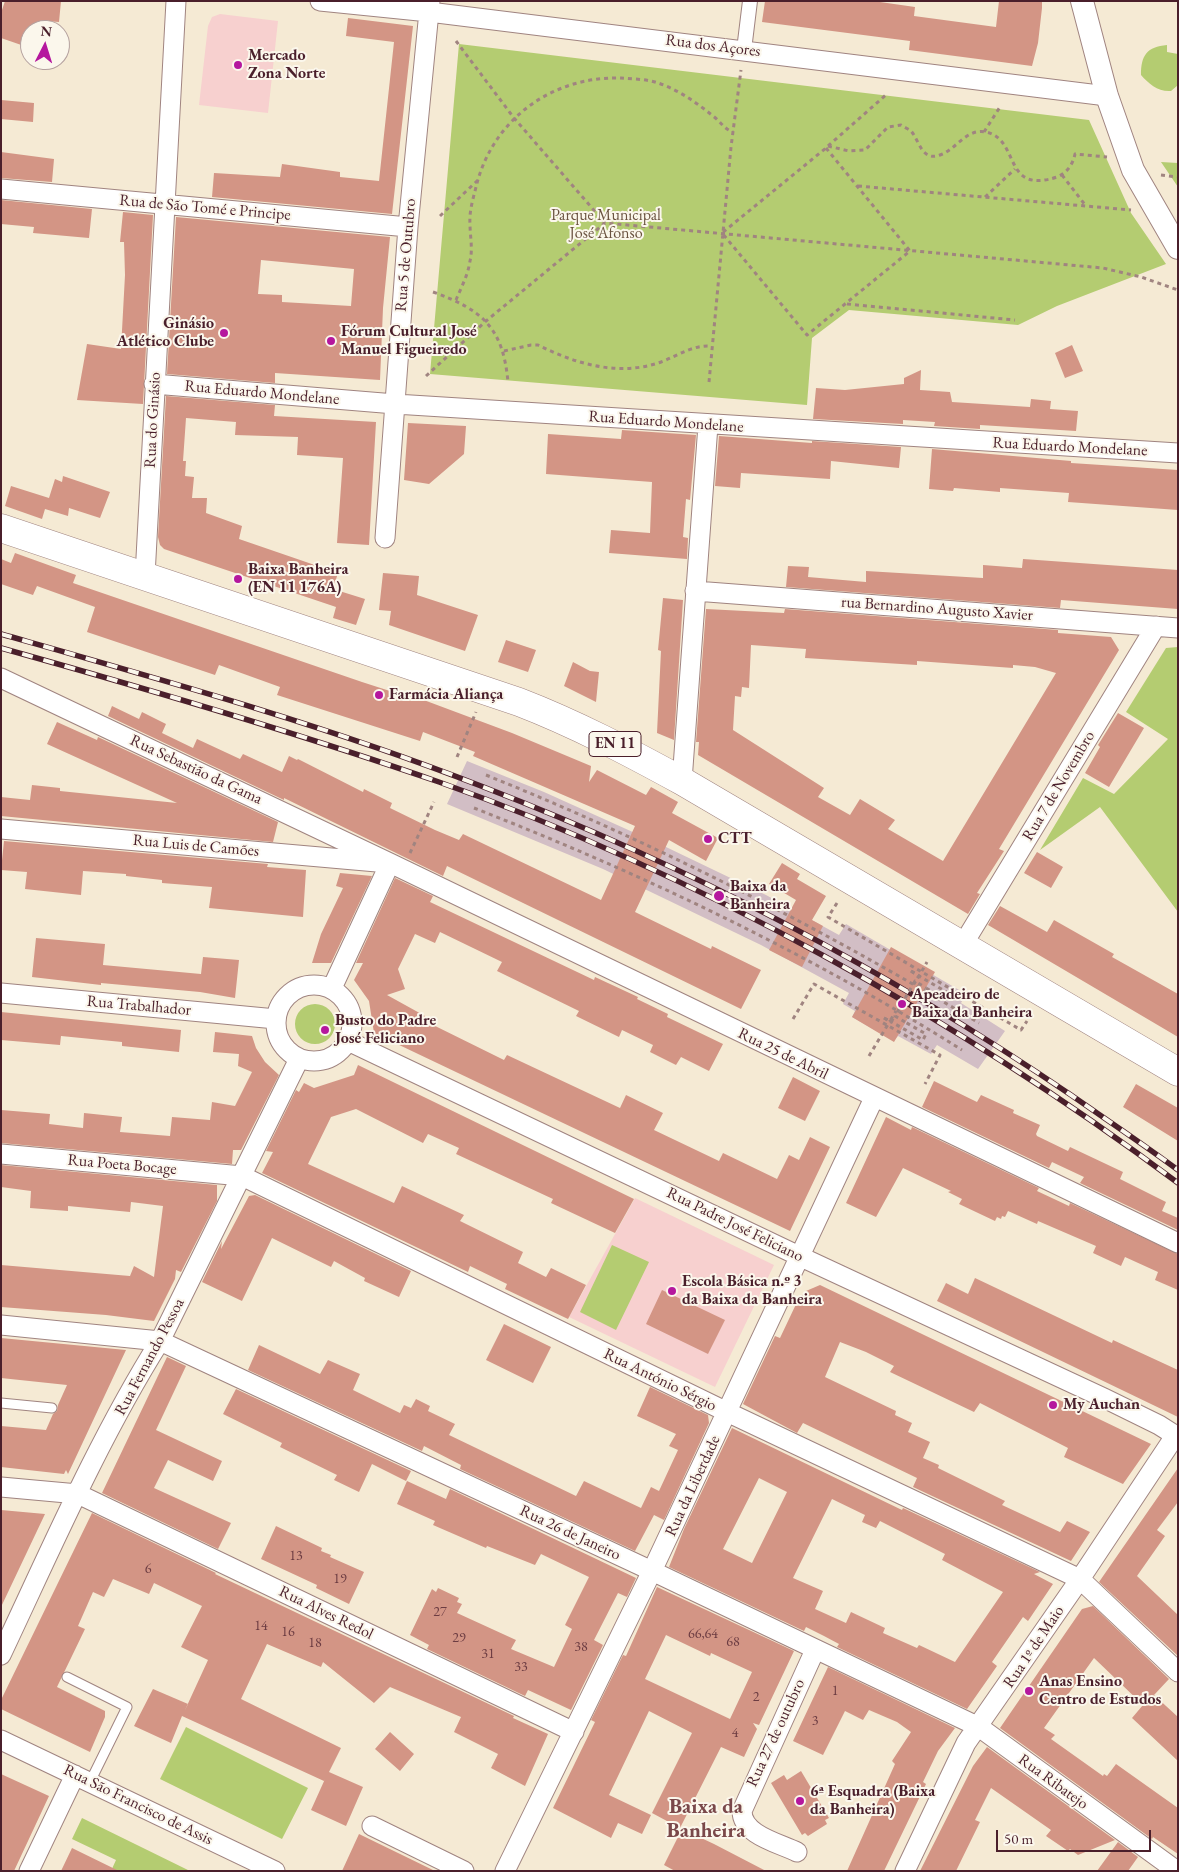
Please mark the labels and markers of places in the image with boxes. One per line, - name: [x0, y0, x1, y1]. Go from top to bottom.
- place label: Mercado Zona Norte: [248, 46, 325, 84]
- marker: Mercado Zona Norte: [232, 59, 244, 71]
- place label: Ginásio Atlético Clube: [116, 314, 214, 352]
- place label: Fórum Cultural José Manuel Figueiredo: [341, 322, 477, 360]
- marker: Ginásio Atlético Clube: [218, 327, 230, 339]
- marker: Fórum Cultural José Manuel Figueiredo: [325, 335, 337, 347]
- place label: Baixa Banheira (EN 11 176A): [248, 560, 349, 598]
- marker: Baixa Banheira (EN 11 176A): [232, 573, 244, 585]
- place label: Farmácia Aliança: [389, 685, 503, 705]
- marker: Farmácia Aliança: [373, 689, 385, 701]
- place label: CTT: [718, 829, 752, 849]
- marker: CTT: [702, 833, 714, 845]
- place label: Baixa da Banheira: [730, 877, 790, 915]
- marker: Baixa da Banheira: [712, 889, 726, 903]
- place label: Apeadeiro de Baixa da Banheira: [912, 985, 1032, 1023]
- marker: Apeadeiro de Baixa da Banheira: [896, 998, 908, 1010]
- place label: Busto do Padre José Feliciano: [335, 1011, 436, 1049]
- marker: Busto do Padre José Feliciano: [319, 1024, 331, 1036]
- place label: Escola Básica n.º 3 da Baixa da Banheira: [682, 1272, 822, 1310]
- marker: Escola Básica n.º 3 da Baixa da Banheira: [666, 1285, 678, 1297]
- place label: My Auchan: [1063, 1395, 1140, 1415]
- marker: My Auchan: [1047, 1399, 1059, 1411]
- place label: Anas Ensino Centro de Estudos: [1039, 1672, 1161, 1710]
- marker: Anas Ensino Centro de Estudos: [1023, 1685, 1035, 1697]
- place label: 6ª Esquadra (Baixa da Banheira): [810, 1782, 935, 1820]
- marker: 6ª Esquadra (Baixa da Banheira): [794, 1795, 806, 1807]

